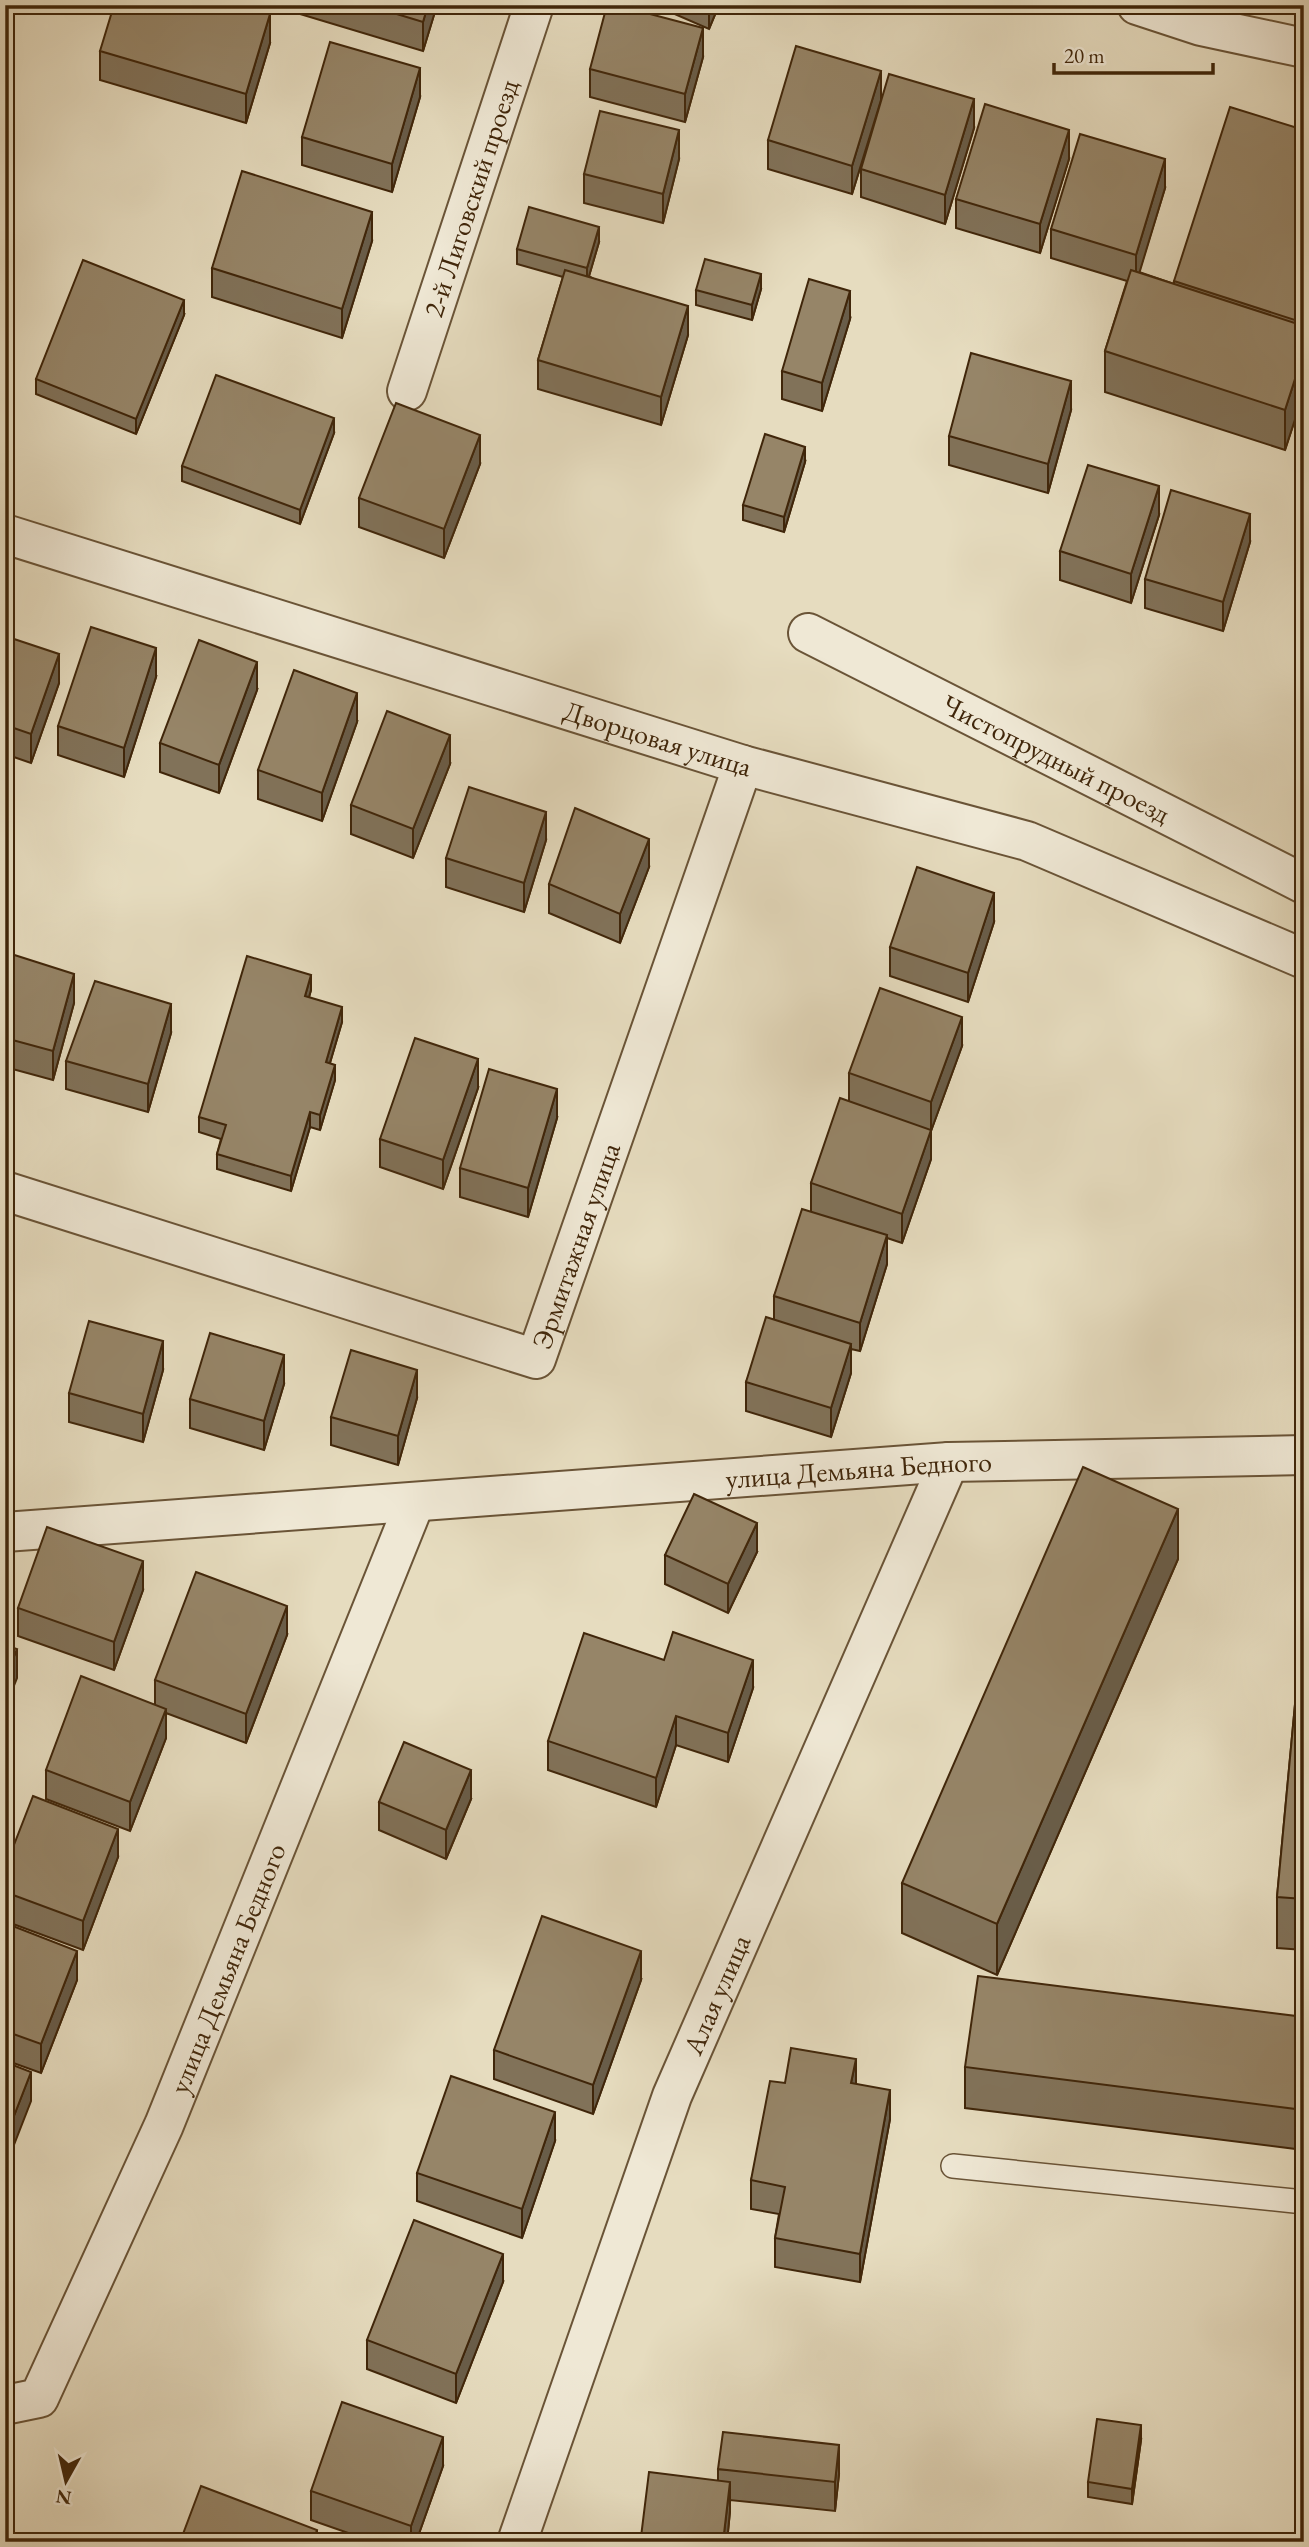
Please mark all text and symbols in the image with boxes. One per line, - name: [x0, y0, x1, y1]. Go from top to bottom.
- scale bar: [1054, 32, 1213, 76]
- text: 20 m: [1064, 42, 1105, 69]
- street label: 2-й Лиговский проезд: [415, 75, 526, 322]
- street label: Чистопрудный проезд: [936, 686, 1177, 831]
- street label: Дворцовая улица: [559, 692, 756, 785]
- street label: Эрмитажная улица: [523, 1137, 628, 1354]
- street label: улица Демьяна Бедного: [724, 1443, 992, 1497]
- street label: улица Демьяна Бедного: [161, 1838, 294, 2099]
- street label: Алая улица: [674, 1928, 759, 2061]
- north arrow: [32, 2446, 102, 2516]
- text: N: [54, 2484, 73, 2511]

